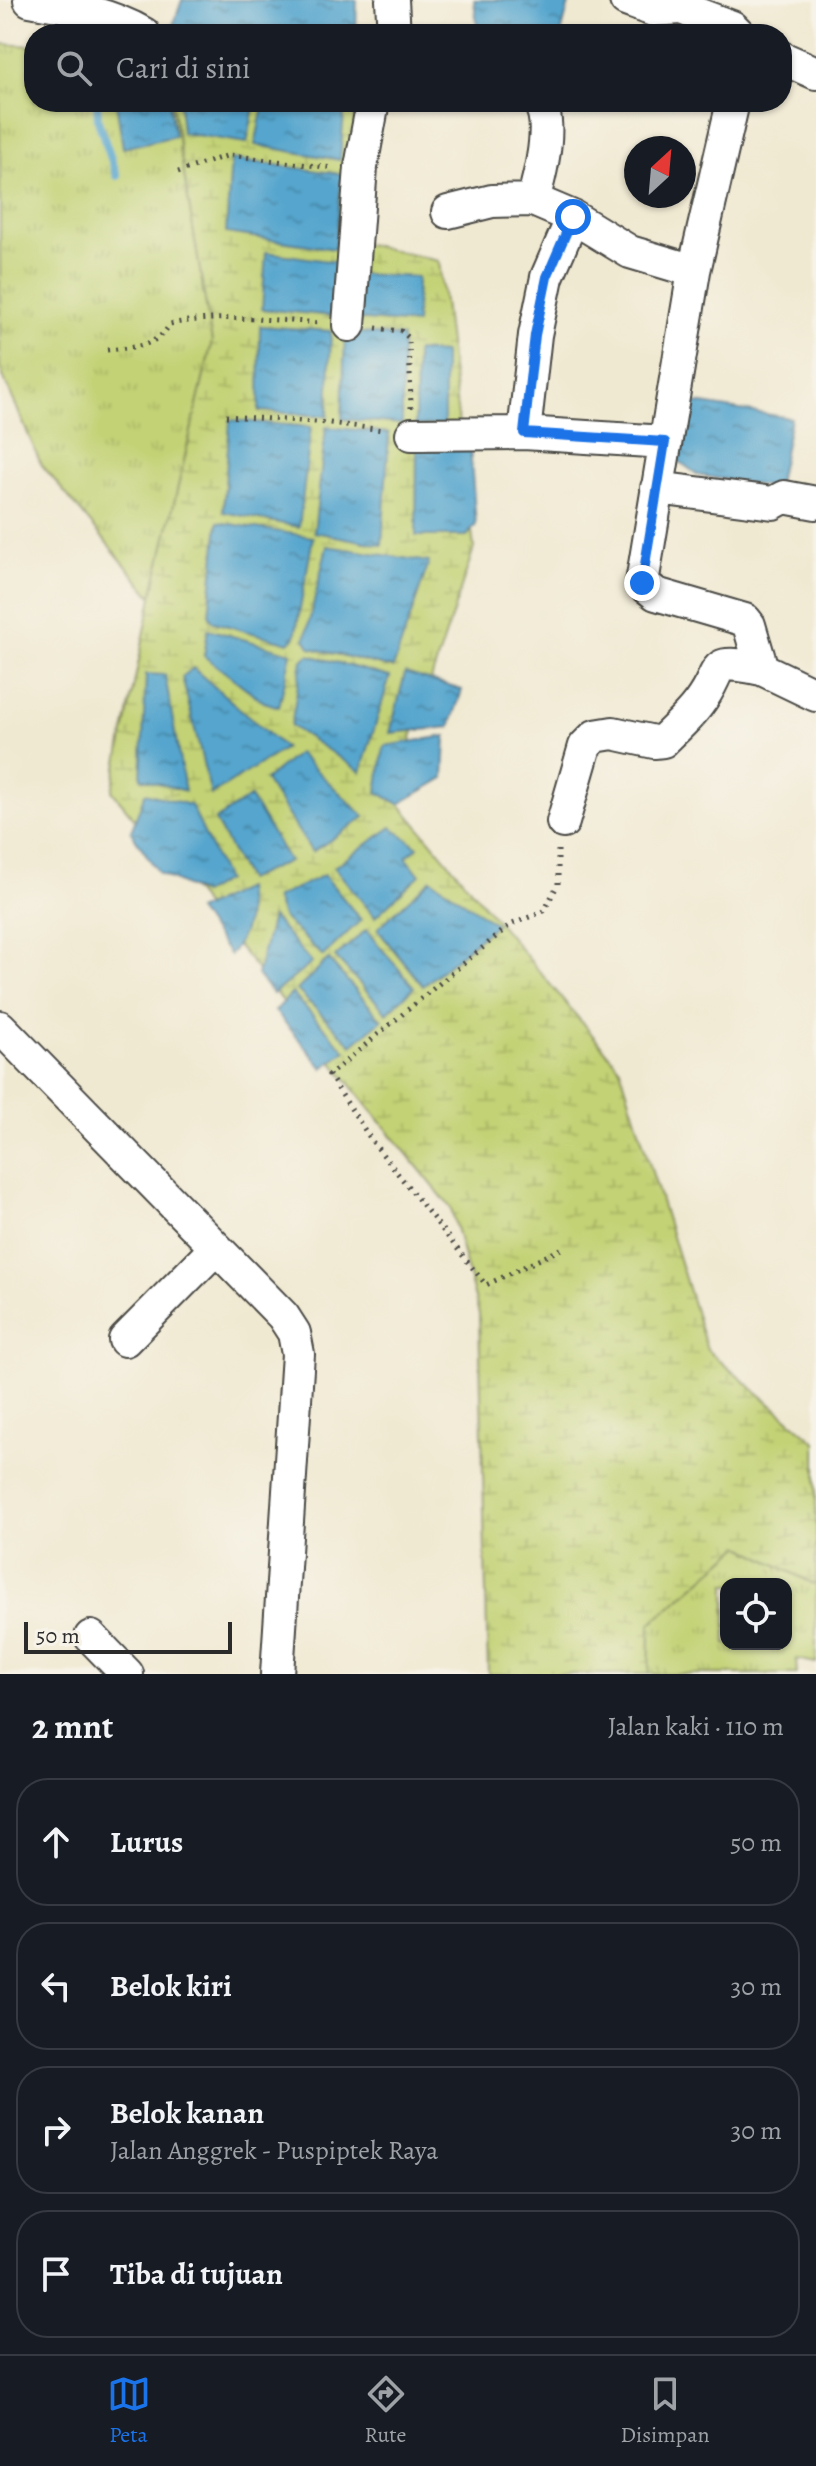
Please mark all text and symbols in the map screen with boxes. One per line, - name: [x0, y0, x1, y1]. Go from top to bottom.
- search box: [24, 24, 792, 112]
- icon: search: [52, 46, 96, 90]
- text: Cari di sini: [116, 48, 251, 88]
- north arrow: [624, 136, 696, 208]
- route start: [555, 199, 591, 235]
- route end: [624, 565, 660, 601]
- map controls: [720, 1578, 792, 1650]
- button: locate: [720, 1578, 792, 1650]
- scale bar: [24, 1618, 232, 1654]
- text: 50 m: [36, 1621, 80, 1651]
- text: 2 mnt: [32, 1703, 113, 1750]
- text: Jalan kaki · 110 m: [608, 1709, 784, 1744]
- icon: ahead: [34, 1820, 78, 1864]
- text: Lurus: [110, 1822, 183, 1862]
- text: 50 m: [730, 1825, 782, 1860]
- icon: left: [34, 1964, 78, 2008]
- text: Belok kiri: [110, 1966, 232, 2006]
- text: 30 m: [731, 1969, 782, 2004]
- text: Belok kanan: [110, 2093, 264, 2133]
- icon: right: [34, 2108, 78, 2152]
- text: 30 m: [731, 2113, 782, 2148]
- text: Jalan Anggrek - Puspiptek Raya: [110, 2133, 438, 2168]
- icon: arrive: [34, 2252, 78, 2296]
- text: Tiba di tujuan: [110, 2254, 283, 2294]
- tab: Peta: [107, 2372, 151, 2450]
- tab: Rute: [364, 2372, 408, 2450]
- tab: Disimpan: [621, 2372, 709, 2450]

